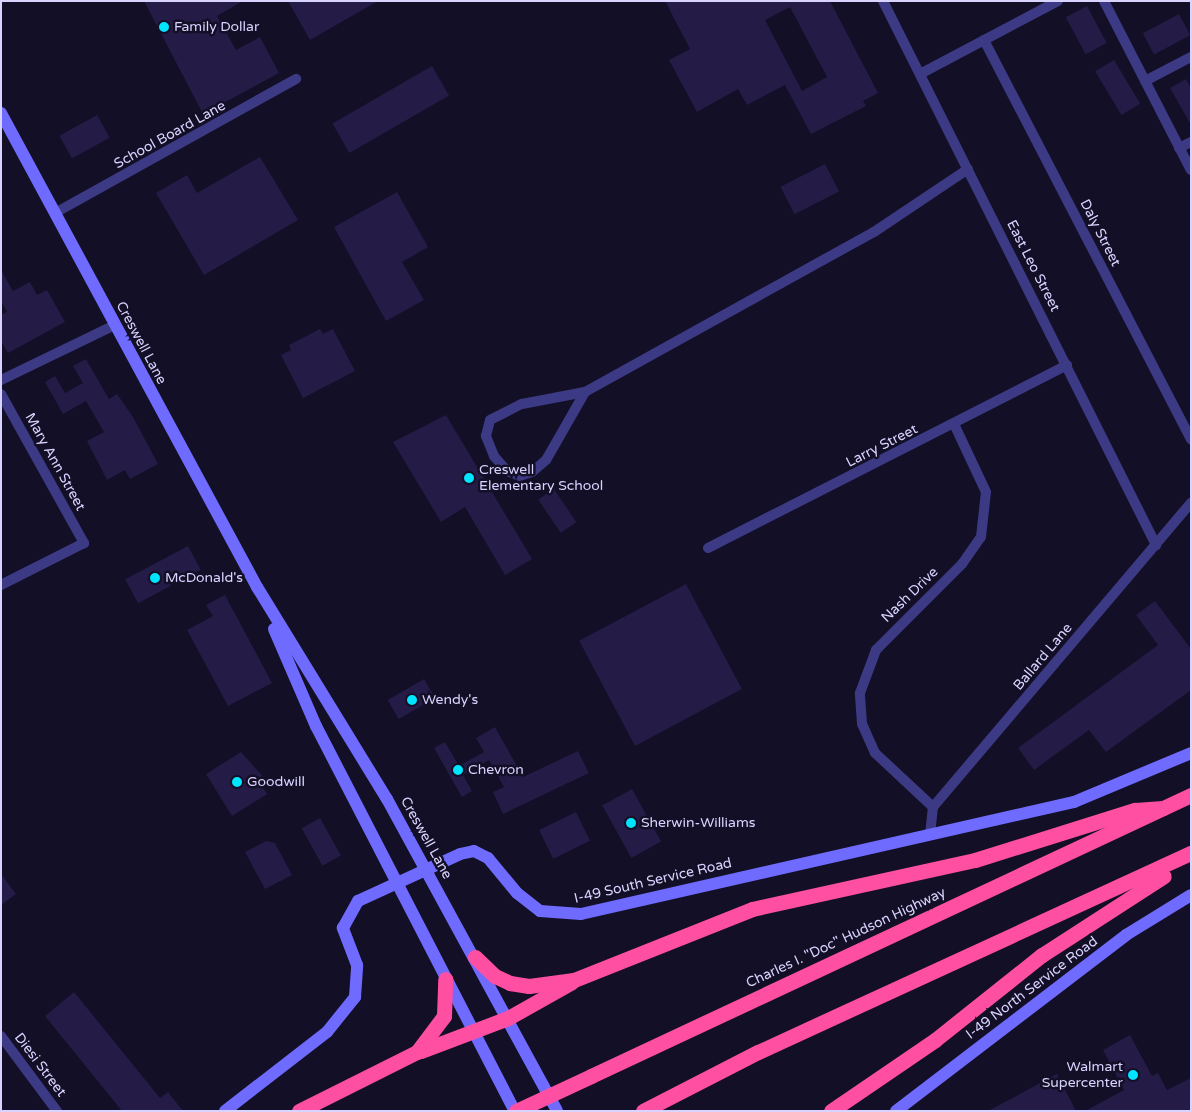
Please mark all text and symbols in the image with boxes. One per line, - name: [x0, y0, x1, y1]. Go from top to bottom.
- place label: Family Dollar: [174, 19, 259, 35]
- marker: Family Dollar: [158, 21, 170, 33]
- street label: School Board Lane: [111, 97, 229, 173]
- street label: Daly Street: [1076, 197, 1124, 269]
- street label: East Leo Street: [1003, 217, 1063, 315]
- street label: Creswell Lane: [112, 299, 170, 387]
- street label: Mary Ann Street: [21, 410, 89, 514]
- street label: Larry Street: [844, 421, 920, 471]
- place label: Creswell Elementary School: [479, 462, 603, 494]
- marker: Creswell Elementary School: [463, 472, 475, 484]
- street label: Nash Drive: [878, 564, 942, 626]
- place label: McDonald's: [165, 570, 243, 586]
- marker: McDonald's: [149, 572, 161, 584]
- street label: Ballard Lane: [1010, 620, 1076, 694]
- place label: Wendy's: [422, 692, 478, 708]
- marker: Wendy's: [406, 694, 418, 706]
- place label: Chevron: [468, 762, 524, 778]
- marker: Chevron: [452, 764, 464, 776]
- place label: Goodwill: [247, 774, 305, 790]
- marker: Goodwill: [231, 776, 243, 788]
- street label: Creswell Lane: [397, 794, 455, 882]
- place label: Sherwin-Williams: [641, 815, 756, 831]
- marker: Sherwin-Williams: [625, 817, 637, 829]
- street label: I-49 South Service Road: [573, 855, 733, 907]
- street label: Charles I. "Doc" Hudson Highway: [743, 884, 949, 992]
- street label: I-49 North Service Road: [963, 933, 1101, 1043]
- street label: Diesi Street: [11, 1030, 69, 1100]
- place label: Walmart Supercenter: [1042, 1059, 1123, 1092]
- marker: Walmart Supercenter: [1127, 1069, 1139, 1081]

